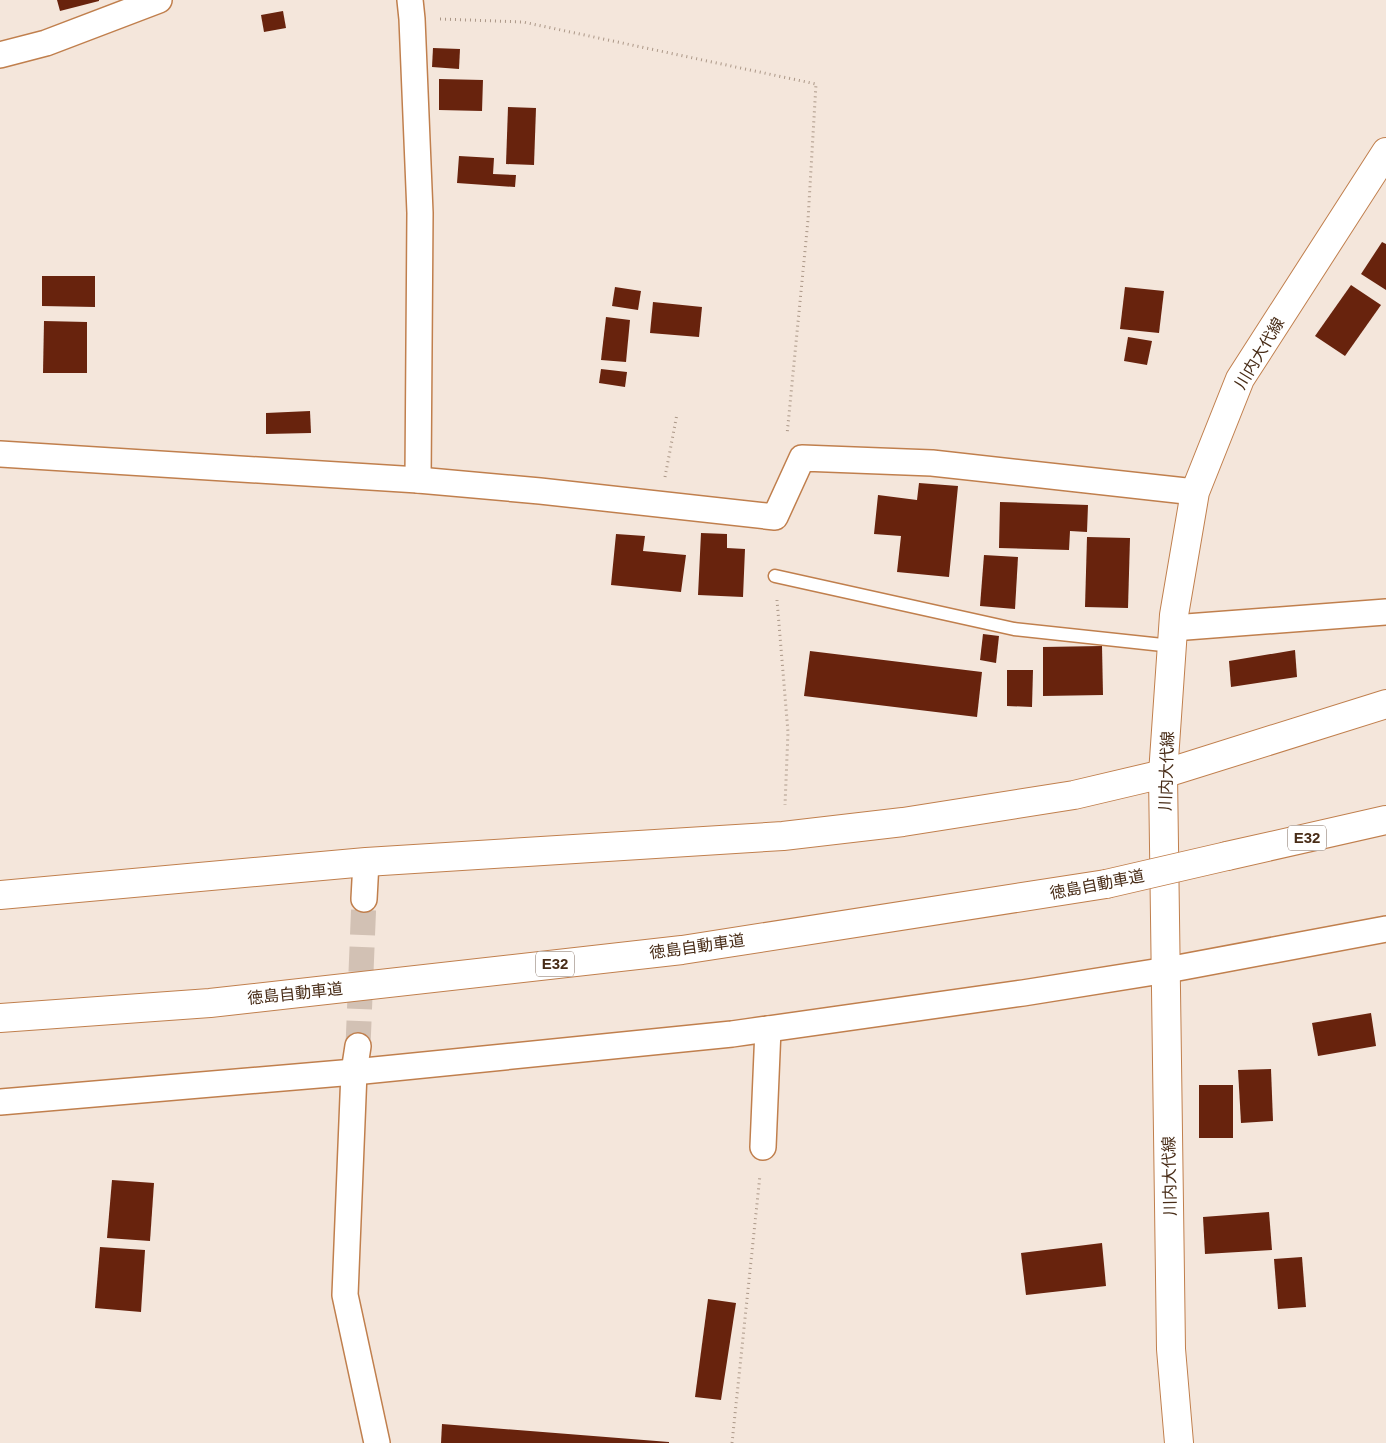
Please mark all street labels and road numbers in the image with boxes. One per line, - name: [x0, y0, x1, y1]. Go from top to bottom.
- street label: 川内大代線: [1232, 315, 1287, 392]
- street label: 川内大代線: [1157, 731, 1176, 811]
- road number: E32: [1288, 826, 1326, 850]
- street label: 徳島自動車道: [1048, 867, 1146, 902]
- street label: 徳島自動車道: [648, 931, 746, 962]
- road number: E32: [536, 952, 574, 976]
- street label: 徳島自動車道: [246, 980, 344, 1007]
- street label: 川内大代線: [1160, 1136, 1179, 1216]

